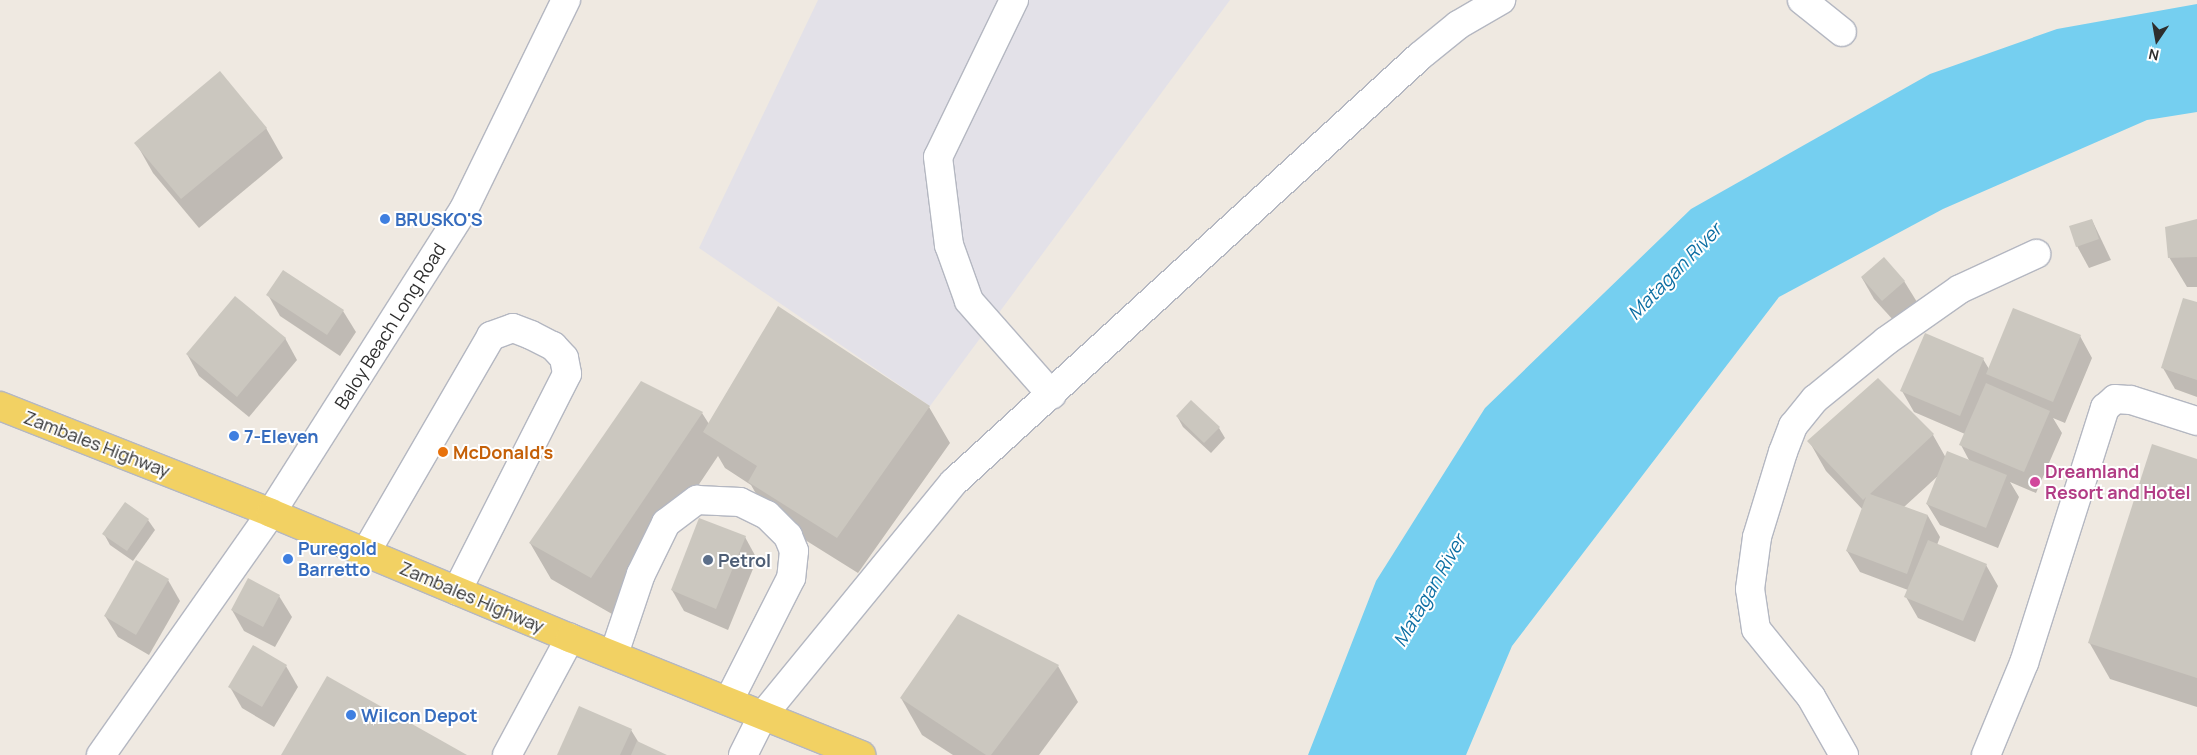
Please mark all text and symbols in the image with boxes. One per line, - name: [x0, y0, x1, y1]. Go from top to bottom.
- north arrow: [2132, 15, 2182, 65]
- text: N: [2147, 45, 2161, 65]
- place label: BRUSKO'S: [395, 208, 483, 230]
- marker: BRUSKO'S: [379, 213, 391, 225]
- water label: Matagan River: [1623, 219, 1727, 325]
- street label: Baloy Beach Long Road: [330, 239, 450, 413]
- street label: Zambales Highway: [21, 406, 173, 482]
- place label: 7-Eleven: [244, 425, 319, 447]
- marker: 7-Eleven: [228, 430, 240, 442]
- place label: McDonald's: [453, 441, 553, 463]
- marker: McDonald's: [437, 446, 449, 458]
- place label: Dreamland Resort and Hotel: [2045, 461, 2191, 504]
- marker: Dreamland Resort and Hotel: [2029, 476, 2041, 488]
- water label: Matagan River: [1389, 531, 1471, 651]
- place label: Puregold Barretto: [298, 538, 377, 580]
- place label: Petrol: [718, 549, 771, 571]
- marker: Puregold Barretto: [282, 553, 294, 565]
- marker: Petrol: [702, 554, 714, 566]
- street label: Zambales Highway: [397, 557, 547, 637]
- place label: Wilcon Depot: [361, 704, 478, 726]
- marker: Wilcon Depot: [345, 709, 357, 721]

